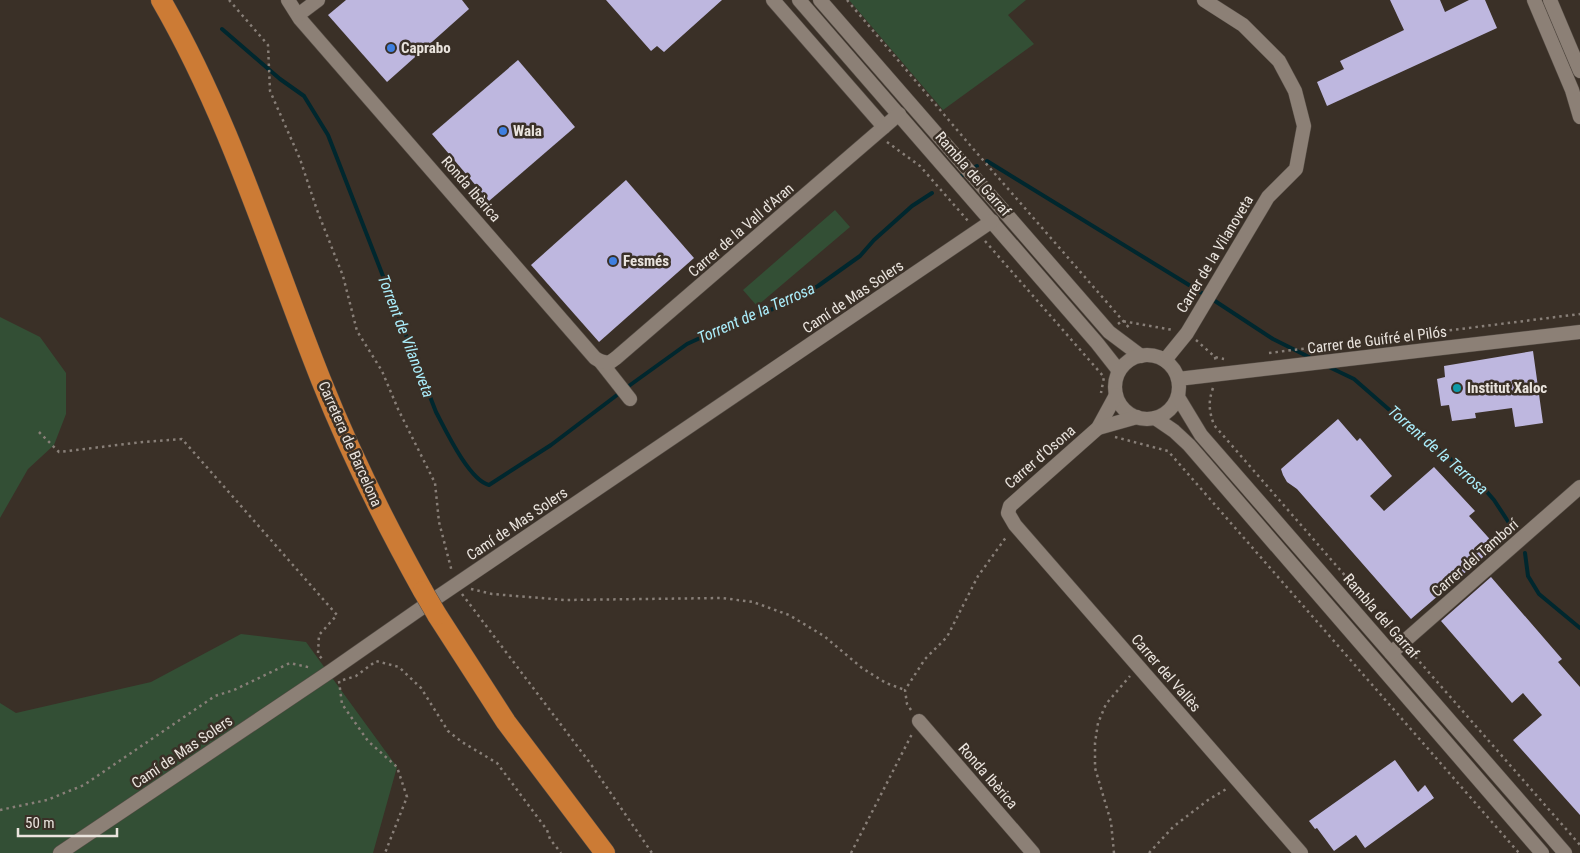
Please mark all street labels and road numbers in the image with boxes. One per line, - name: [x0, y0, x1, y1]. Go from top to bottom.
- street label: Rambla del Garraf: [931, 128, 1015, 220]
- street label: Ronda Ibèrica: [438, 152, 504, 226]
- street label: Carrer de la Vall d'Aran: [685, 179, 797, 281]
- street label: Carrer de la Vilanoveta: [1173, 192, 1257, 316]
- street label: Camí de Mas Solers: [799, 256, 907, 337]
- street label: Carrer de Guifré el Pilós: [1306, 322, 1448, 357]
- street label: Carretera de Barcelona: [314, 379, 386, 509]
- street label: Carrer d'Osona: [1001, 421, 1079, 493]
- street label: Camí de Mas Solers: [463, 483, 571, 564]
- street label: Carrer del Tamborí: [1428, 514, 1523, 601]
- street label: Rambla del Garraf: [1339, 570, 1423, 662]
- street label: Carrer del Vallès: [1127, 630, 1205, 716]
- street label: Camí de Mas Solers: [128, 711, 236, 792]
- street label: Ronda Ibèrica: [955, 739, 1021, 813]

